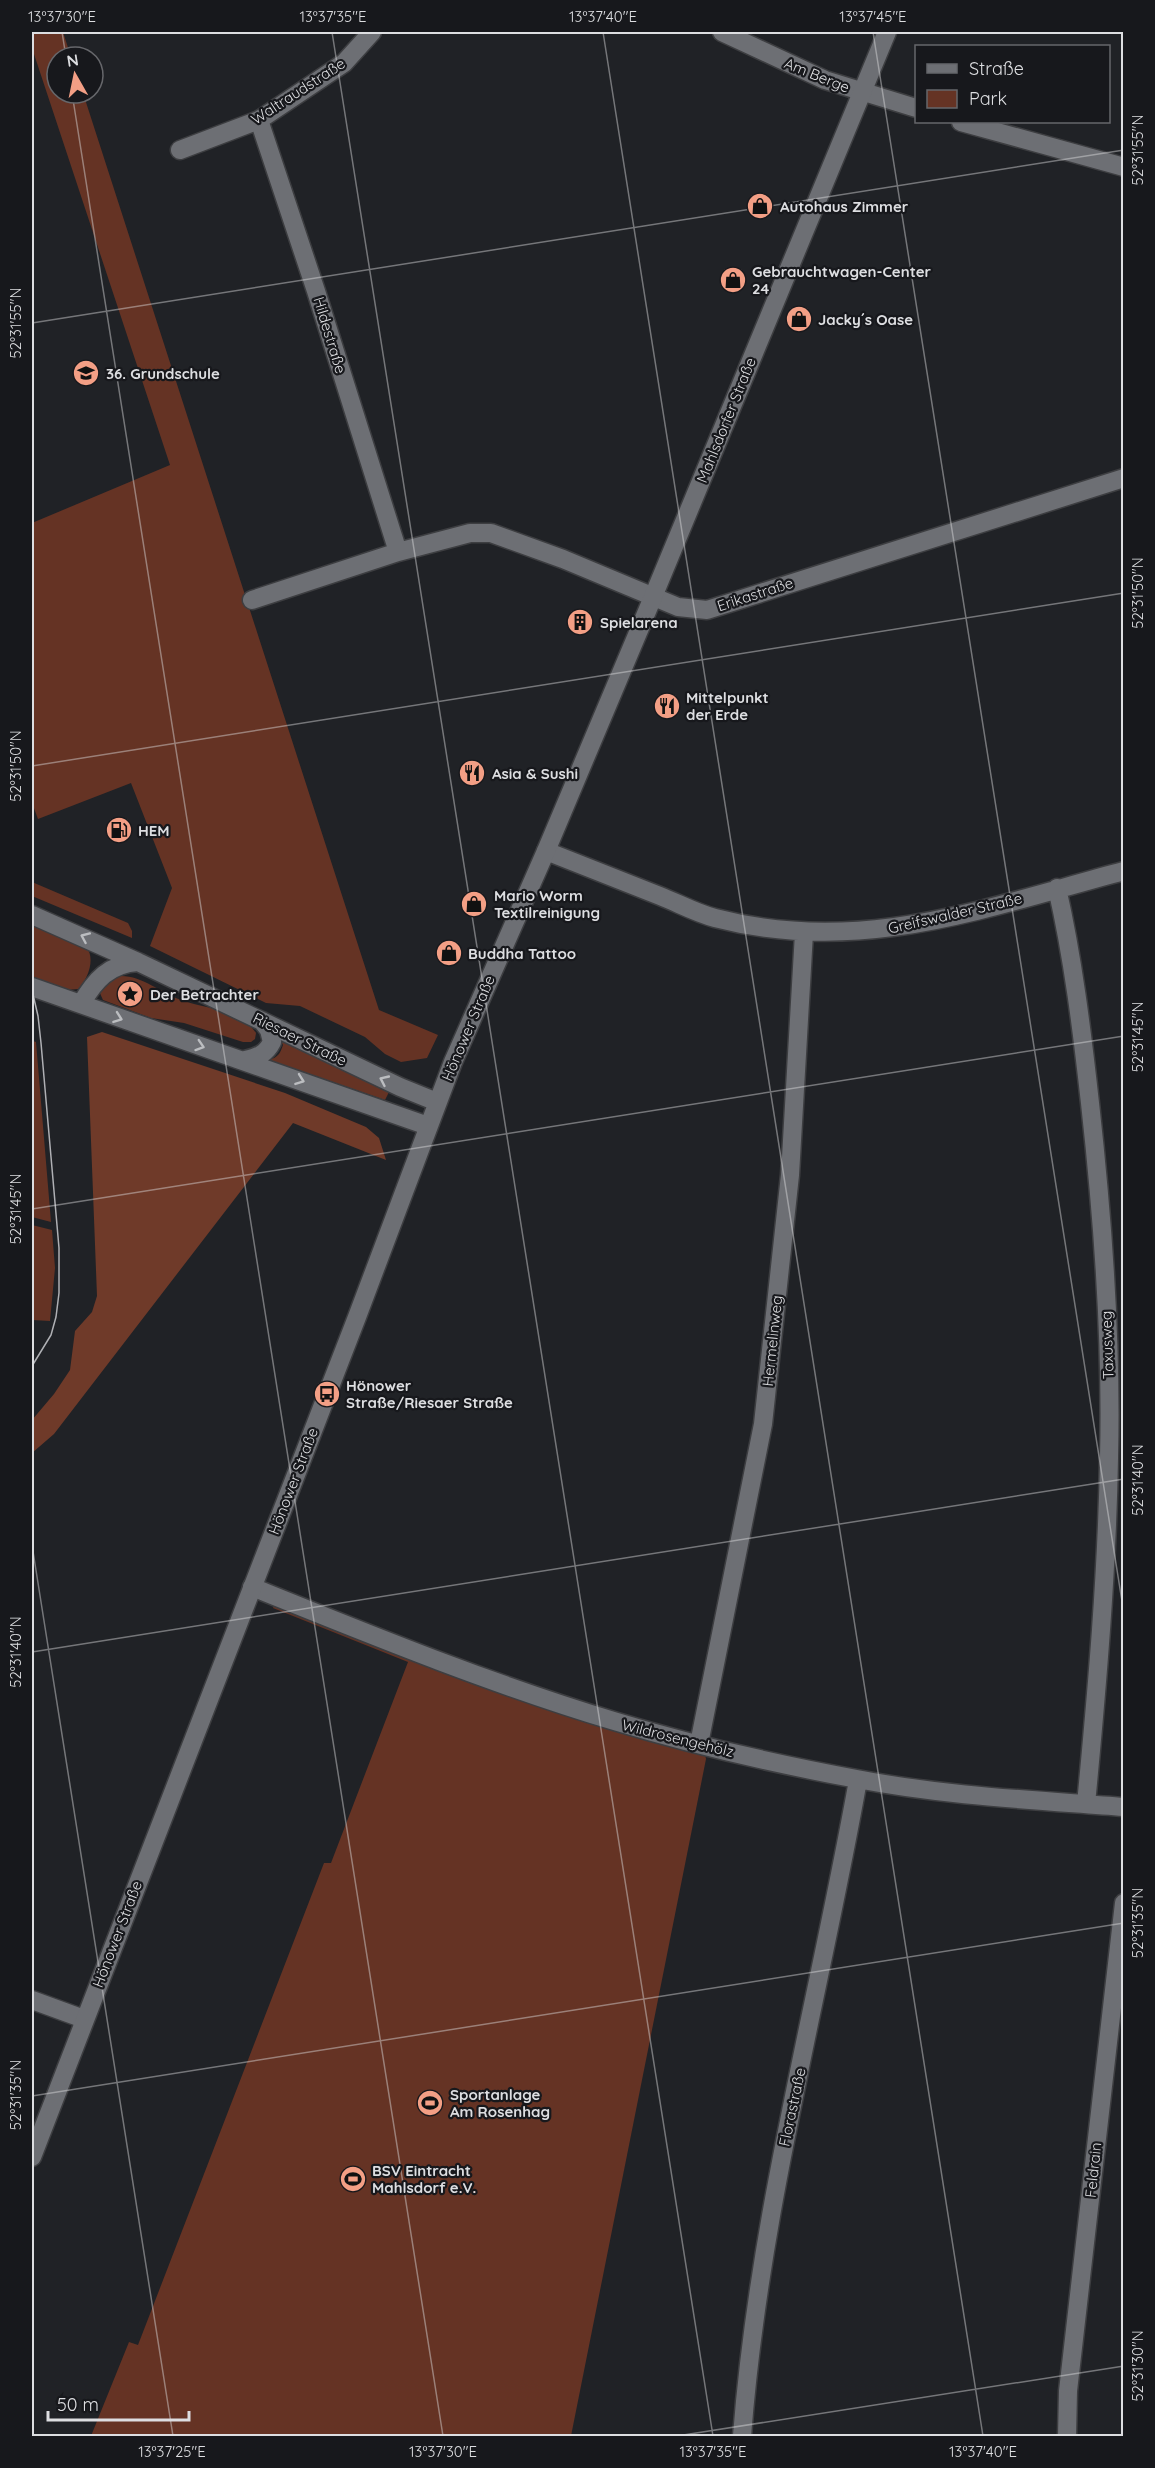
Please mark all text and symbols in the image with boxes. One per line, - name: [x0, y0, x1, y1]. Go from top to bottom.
- text: 13°37'30"E: [28, 7, 96, 26]
- text: 13°37'35"E: [299, 7, 367, 26]
- text: 13°37'40"E: [569, 7, 637, 26]
- text: 13°37'45"E: [839, 7, 907, 26]
- north arrow: [45, 45, 105, 105]
- legend: [915, 45, 1110, 123]
- text: N: [65, 49, 80, 71]
- street label: Waltraudstraße: [247, 53, 349, 129]
- street label: Am Berge: [782, 53, 852, 97]
- text: Straße: [969, 57, 1024, 80]
- text: Park: [969, 87, 1007, 110]
- text: 52°31'55"N: [1128, 115, 1147, 185]
- shop icon: Autohaus Zimmer: [745, 191, 775, 221]
- place label: Autohaus Zimmer: [780, 197, 909, 216]
- place label: Gebrauchtwagen-Center 24: [752, 262, 932, 298]
- shop icon: Gebrauchtwagen-Center 24: [718, 265, 748, 295]
- text: 52°31'55"N: [6, 288, 25, 358]
- street label: Hildestraße: [309, 294, 351, 376]
- shop icon: Jacky´s Oase: [784, 304, 814, 334]
- place label: Jacky´s Oase: [818, 310, 913, 329]
- street label: Mahlsdorfer Straße: [692, 355, 760, 485]
- school or university icon: 36. Grundschule: [71, 358, 101, 388]
- place label: 36. Grundschule: [106, 364, 220, 383]
- text: 52°31'50"N: [1128, 557, 1147, 629]
- street label: Erikastraße: [715, 573, 795, 615]
- building icon: Spielarena: [565, 607, 595, 637]
- place label: Spielarena: [600, 613, 678, 632]
- place label: Mittelpunkt der Erde: [686, 688, 769, 724]
- restaurant icon: Mittelpunkt der Erde: [652, 691, 682, 721]
- text: 52°31'50"N: [6, 730, 25, 802]
- restaurant icon: Asia & Sushi: [457, 758, 487, 788]
- place label: Asia & Sushi: [492, 764, 578, 783]
- fuel station icon: HEM: [104, 815, 134, 845]
- place label: HEM: [138, 821, 170, 840]
- place label: Mario Worm Textilreinigung: [494, 886, 600, 922]
- street label: Greifswalder Straße: [886, 888, 1024, 938]
- shop icon: Mario Worm Textilreinigung: [459, 889, 489, 919]
- one-way arrow: [80, 933, 91, 945]
- shop icon: Buddha Tattoo: [434, 938, 464, 968]
- place label: Buddha Tattoo: [468, 944, 576, 963]
- street label: Hönower Straße: [437, 972, 499, 1084]
- place icon: Der Betrachter: [115, 979, 145, 1009]
- place label: Der Betrachter: [150, 985, 259, 1004]
- text: 52°31'45"N: [1128, 1002, 1147, 1072]
- street label: Riesaer Straße: [250, 1008, 350, 1070]
- one-way arrow: [113, 1010, 123, 1023]
- one-way arrow: [194, 1039, 205, 1051]
- one-way arrow: [294, 1072, 305, 1085]
- one-way arrow: [379, 1075, 390, 1087]
- text: 52°31'45"N: [6, 1174, 25, 1244]
- street label: Hermelinweg: [758, 1294, 786, 1388]
- street label: Taxusweg: [1096, 1310, 1118, 1380]
- place label: Hönower Straße/Riesaer Straße: [346, 1376, 513, 1412]
- bus stop icon: Hönower Straße/Riesaer Straße: [312, 1379, 342, 1409]
- street label: Hönower Straße: [264, 1425, 322, 1537]
- text: 52°31'40"N: [1128, 1444, 1147, 1516]
- text: 52°31'40"N: [6, 1616, 25, 1688]
- street label: Wildrosengehölz: [620, 1715, 736, 1761]
- street label: Hönower Straße: [88, 1878, 146, 1990]
- text: 52°31'35"N: [1128, 1888, 1147, 1958]
- text: 52°31'35"N: [6, 2060, 25, 2130]
- street label: Florastraße: [774, 2066, 810, 2148]
- place label: Sportanlage Am Rosenhag: [450, 2085, 550, 2121]
- sports icon: Sportanlage Am Rosenhag: [415, 2088, 445, 2118]
- street label: Feldrain: [1081, 2141, 1105, 2199]
- place label: BSV Eintracht Mahlsdorf e.V.: [372, 2161, 476, 2197]
- sports icon: BSV Eintracht Mahlsdorf e.V.: [338, 2164, 368, 2194]
- text: 52°31'30"N: [1128, 2330, 1147, 2402]
- scale bar: [48, 2384, 189, 2422]
- text: 50 m: [57, 2393, 99, 2416]
- text: 13°37'25"E: [138, 2442, 206, 2461]
- text: 13°37'30"E: [409, 2442, 477, 2461]
- text: 13°37'35"E: [679, 2442, 747, 2461]
- text: 13°37'40"E: [949, 2442, 1017, 2461]

